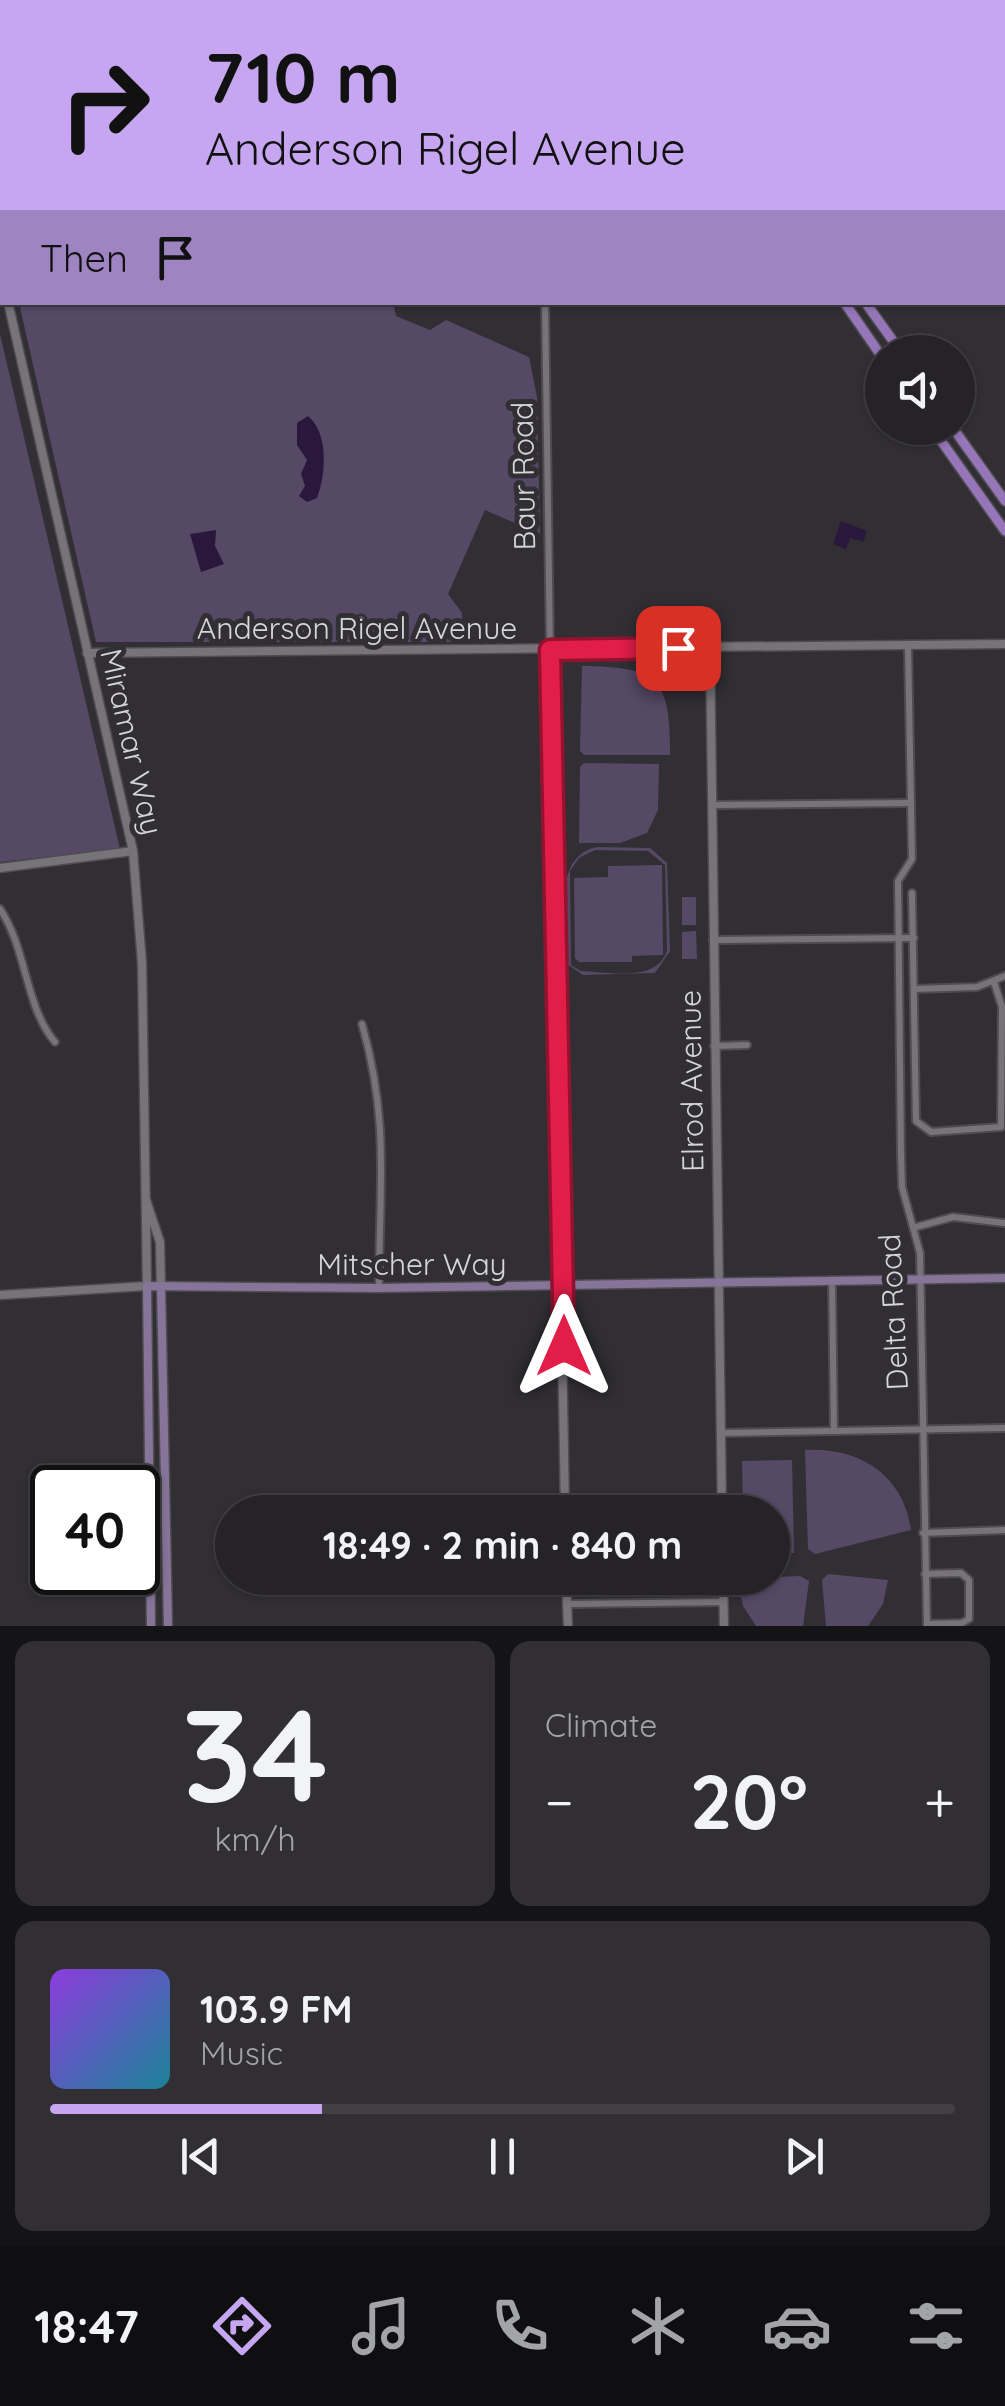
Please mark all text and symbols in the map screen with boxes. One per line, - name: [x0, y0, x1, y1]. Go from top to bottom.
- text: 710 m: [205, 33, 401, 121]
- icon: right: [40, 40, 170, 170]
- text: Anderson Rigel Avenue: [205, 120, 686, 176]
- icon: arrive: [148, 230, 203, 285]
- text: Then: [40, 234, 128, 282]
- map controls: [865, 335, 975, 445]
- button: sound: [865, 335, 975, 445]
- street label: Baur Road: [503, 401, 543, 551]
- pin: [636, 606, 721, 691]
- street label: Anderson Rigel Avenue: [197, 609, 517, 647]
- icon: arrive: [651, 621, 706, 676]
- street label: Miramar Way: [92, 645, 172, 839]
- street label: Elrod Avenue: [670, 990, 712, 1172]
- street label: Delta Road: [870, 1233, 916, 1391]
- street label: Mitscher Way: [317, 1245, 507, 1283]
- position arrow: [512, 1294, 616, 1398]
- speed limit sign: 40: [30, 1465, 160, 1595]
- text: 18:49 · 2 min · 840 m: [323, 1521, 682, 1569]
- text: 34: [182, 1672, 328, 1835]
- text: Climate: [545, 1705, 657, 1745]
- text: 20°: [690, 1754, 808, 1848]
- text: −: [545, 1767, 574, 1836]
- text: +: [924, 1767, 955, 1836]
- text: km/h: [214, 1819, 296, 1859]
- text: 103.9 FM: [200, 1985, 353, 2033]
- text: Music: [200, 2033, 283, 2073]
- icon: previous: [173, 2129, 228, 2184]
- icon: pause: [475, 2129, 530, 2184]
- icon: next: [777, 2129, 832, 2184]
- icon: directions: [207, 2291, 277, 2361]
- icon: music: [346, 2291, 416, 2361]
- icon: phone: [485, 2291, 555, 2361]
- icon: climate: [623, 2291, 693, 2361]
- icon: car: [762, 2291, 832, 2361]
- icon: filters: [901, 2291, 971, 2361]
- text: 18:47: [34, 2298, 139, 2354]

